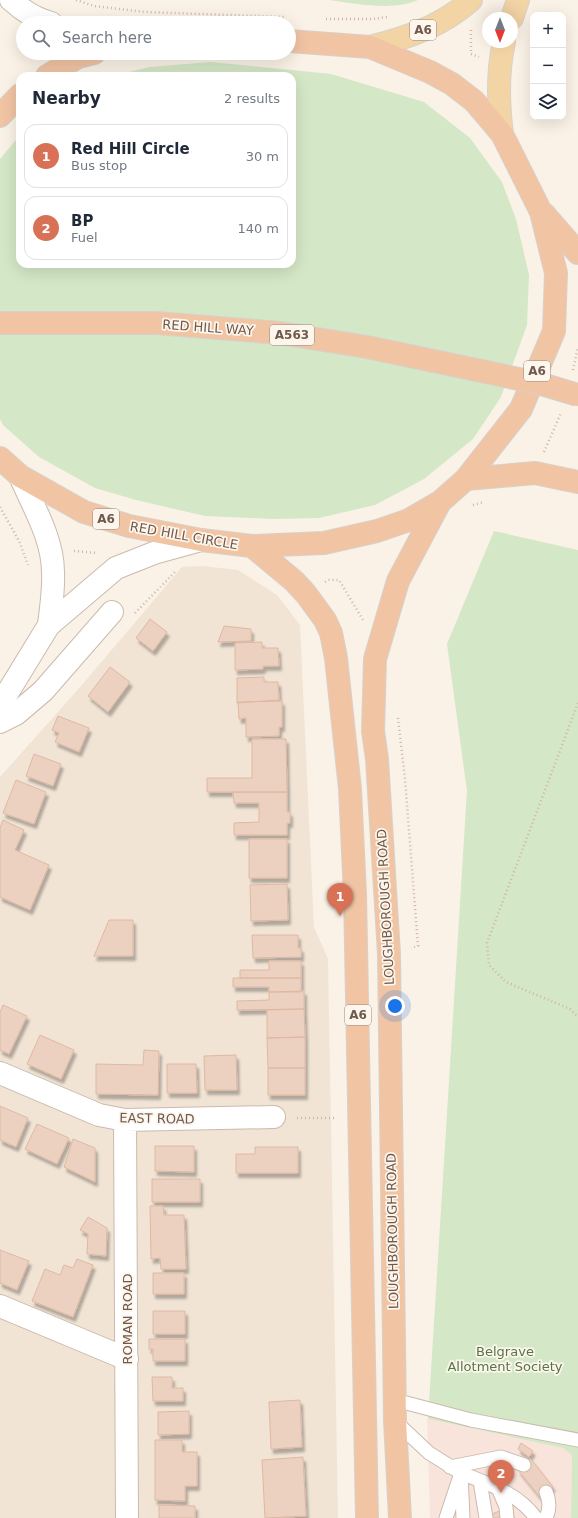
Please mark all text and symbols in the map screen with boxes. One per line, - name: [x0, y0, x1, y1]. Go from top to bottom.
- north arrow: [482, 12, 518, 48]
- map controls: [530, 12, 566, 120]
- button: +: [530, 12, 566, 48]
- search box: [16, 16, 296, 60]
- road number: A6: [410, 20, 436, 40]
- icon: search: [30, 27, 52, 49]
- text: Search here: [62, 29, 152, 47]
- button: −: [530, 48, 566, 84]
- button: layers: [530, 84, 566, 120]
- text: Nearby: [32, 88, 101, 108]
- text: 2 results: [224, 91, 280, 106]
- text: Red Hill Circle: [71, 140, 190, 158]
- text: 1: [41, 149, 51, 164]
- text: 30 m: [246, 149, 279, 164]
- text: Bus stop: [71, 158, 127, 173]
- text: BP: [71, 212, 93, 230]
- text: 2: [41, 221, 51, 236]
- text: 140 m: [237, 221, 279, 236]
- text: Fuel: [71, 230, 98, 245]
- street label: RED HILL WAY: [162, 317, 254, 338]
- road number: A563: [270, 325, 314, 345]
- road number: A6: [524, 361, 550, 381]
- road number: A6: [93, 509, 119, 529]
- street label: RED HILL CIRCLE: [129, 519, 239, 552]
- street label: LOUGHBOROUGH ROAD: [374, 829, 397, 985]
- pin: 1: [327, 883, 353, 916]
- your location: [385, 996, 405, 1016]
- road number: A6: [345, 1005, 371, 1025]
- street label: EAST ROAD: [119, 1110, 195, 1127]
- street label: LOUGHBOROUGH ROAD: [384, 1153, 401, 1309]
- street label: ROMAN ROAD: [120, 1273, 135, 1365]
- park label: Belgrave Allotment Society: [447, 1344, 563, 1374]
- pin: 2: [488, 1460, 514, 1493]

